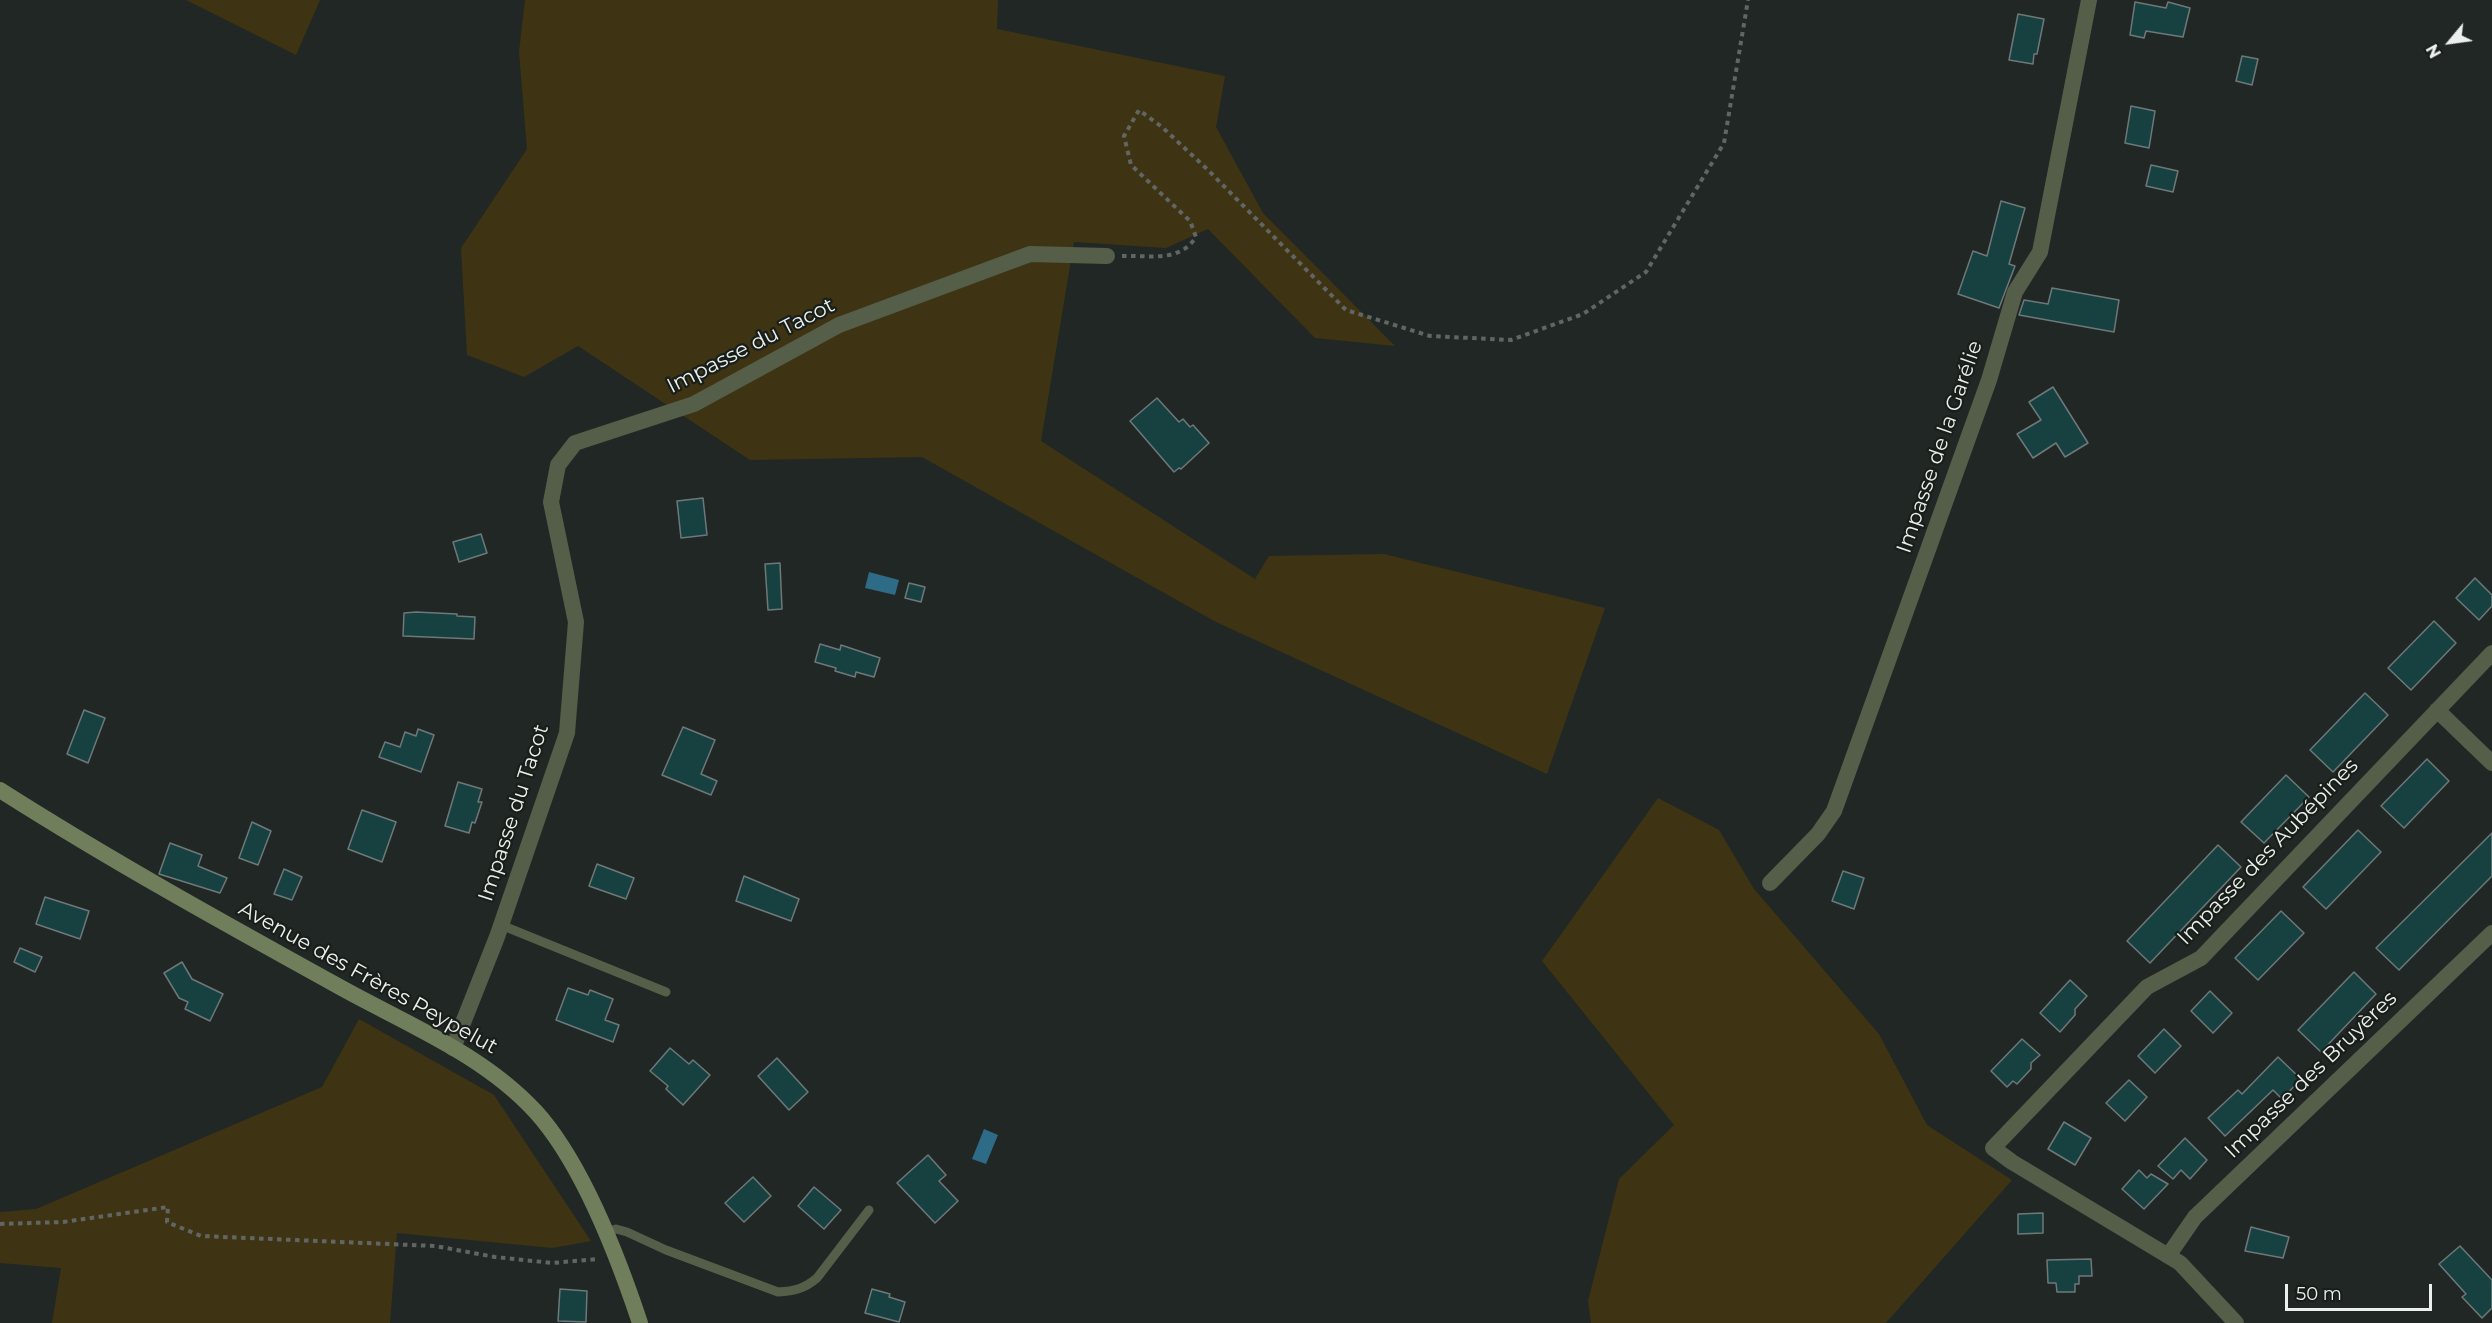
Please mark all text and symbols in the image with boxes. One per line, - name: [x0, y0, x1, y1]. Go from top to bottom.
- north arrow: [2420, 12, 2480, 72]
- text: N: [2422, 41, 2445, 61]
- street label: Impasse du Tacot: [663, 293, 839, 399]
- street label: Impasse de la Garélie: [1892, 337, 1988, 557]
- street label: Impasse du Tacot: [473, 721, 555, 905]
- street label: Impasse des Aubépines: [2172, 754, 2364, 950]
- street label: Avenue des Frères Peypelut: [234, 896, 502, 1060]
- street label: Impasse des Bruyères: [2220, 986, 2402, 1164]
- scale bar: [2288, 1272, 2435, 1310]
- text: 50 m: [2296, 1283, 2342, 1305]

